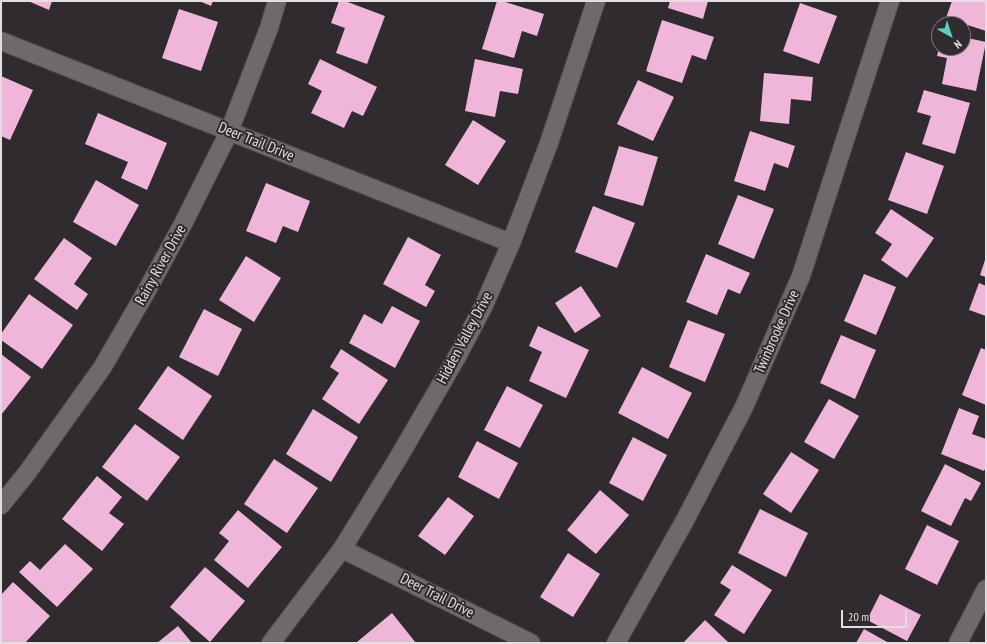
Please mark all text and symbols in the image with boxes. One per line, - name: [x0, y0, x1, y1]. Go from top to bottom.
- north arrow: [931, 16, 971, 56]
- text: N: [951, 37, 965, 52]
- street label: Deer Trail Drive: [215, 119, 297, 165]
- street label: Rainy River Drive: [132, 222, 190, 308]
- street label: Twinbrooke Drive: [751, 287, 803, 377]
- street label: Hidden Valley Drive: [433, 289, 497, 387]
- street label: Deer Trail Drive: [397, 570, 477, 622]
- scale bar: [843, 602, 909, 628]
- text: 20 m: [848, 609, 869, 624]

